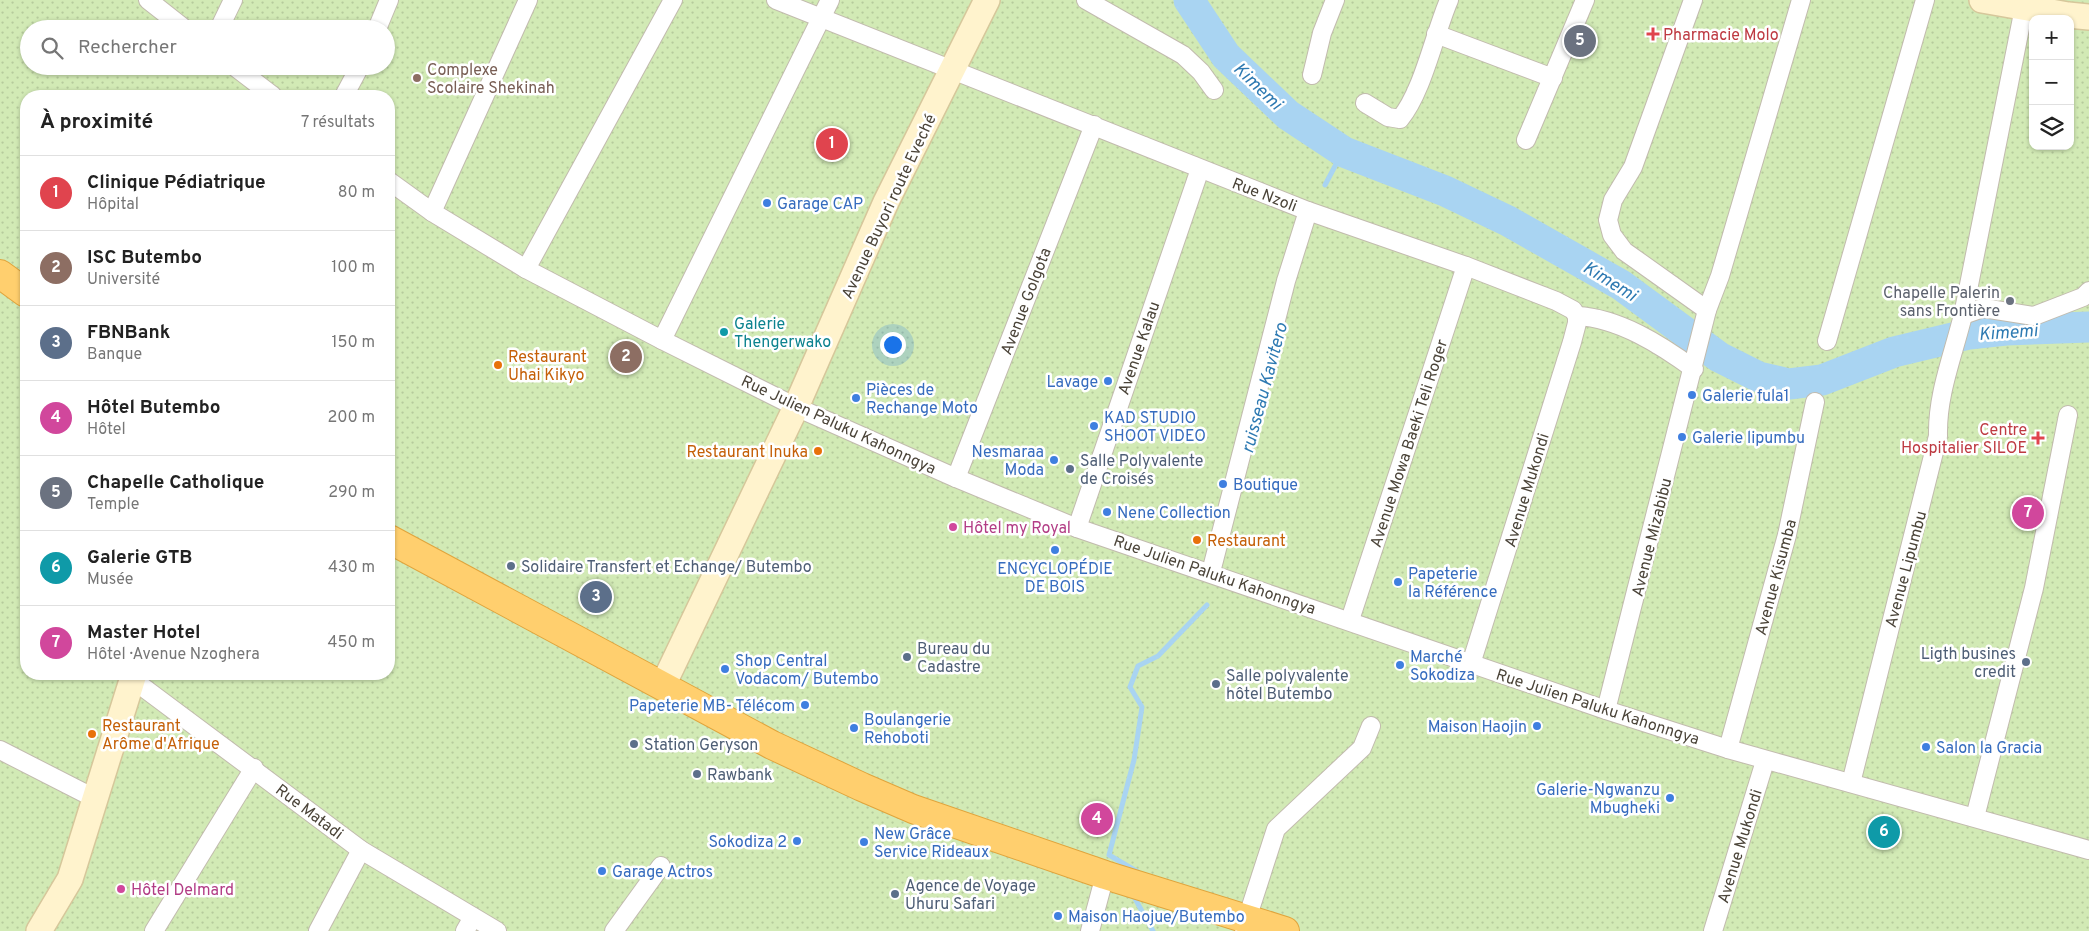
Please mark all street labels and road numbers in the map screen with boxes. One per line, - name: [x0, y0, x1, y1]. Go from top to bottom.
- street label: Avenue Buyori route Eveché: [838, 111, 942, 302]
- street label: Rue Nzoli: [1229, 174, 1300, 217]
- street label: Avenue Golgota: [997, 245, 1057, 358]
- street label: Avenue Kalau: [1115, 299, 1165, 398]
- street label: Avenue Mowa Baeki Teli Roger: [1367, 337, 1453, 550]
- street label: Rue Julien Paluku Kahonngya: [738, 372, 939, 480]
- street label: Avenue Mukondi: [1501, 431, 1555, 550]
- street label: Avenue Mizabibu: [1629, 476, 1677, 599]
- street label: Avenue Lipumbu: [1882, 509, 1932, 630]
- street label: Avenue Kisumba: [1752, 517, 1802, 638]
- street label: Rue Julien Paluku Kahonngya: [1111, 532, 1318, 620]
- street label: Rue Julien Paluku Kahonngya: [1493, 666, 1702, 750]
- street label: Rue Matadi: [271, 781, 347, 845]
- street label: Avenue Mukondi: [1714, 787, 1768, 906]

